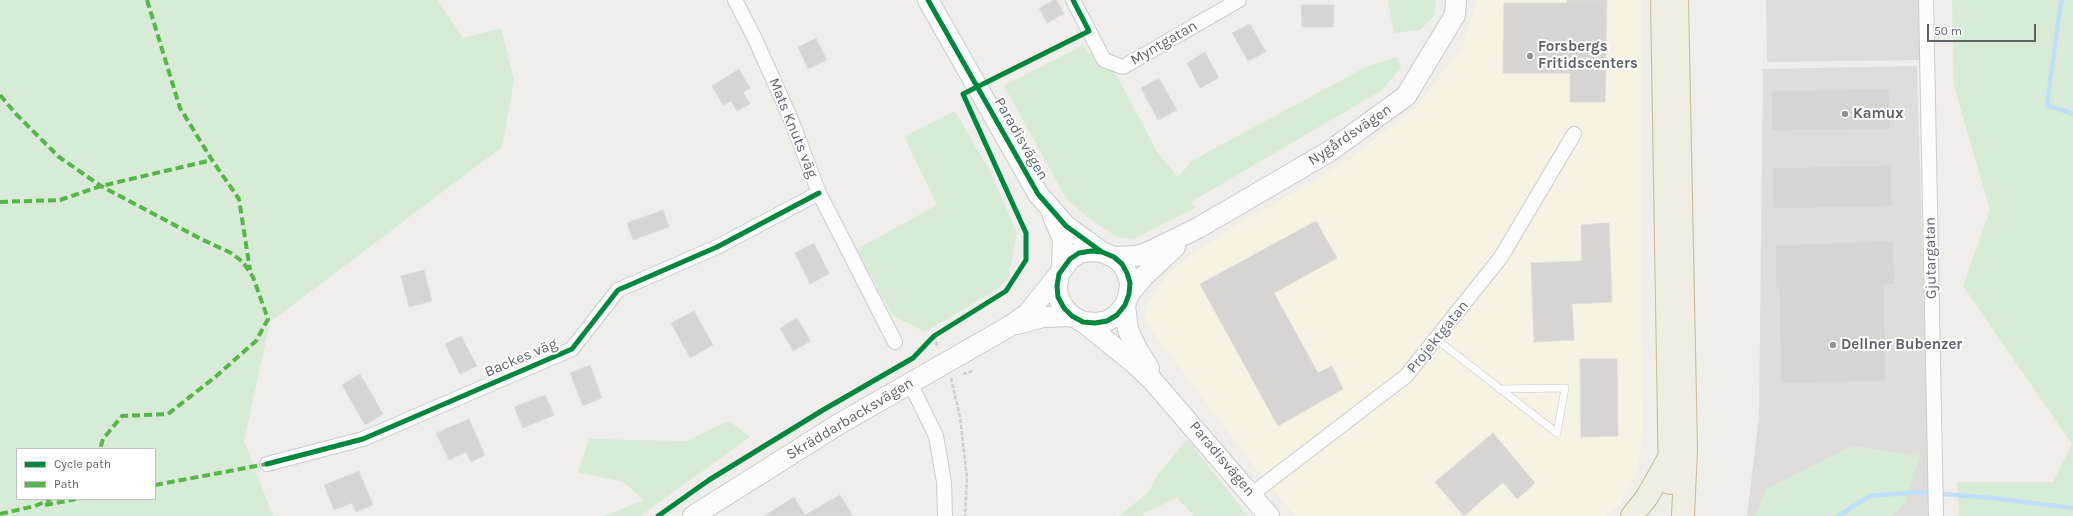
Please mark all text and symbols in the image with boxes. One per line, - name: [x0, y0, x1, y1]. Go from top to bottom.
- scale bar: [1929, 16, 2038, 42]
- street label: Myntgatan: [1127, 17, 1201, 69]
- text: 50 m: [1934, 24, 1962, 38]
- place label: Forsbergs Fritidscenters: [1538, 38, 1638, 73]
- marker: Forsbergs Fritidscenters: [1525, 51, 1535, 61]
- street label: Mats Knuts väg: [765, 75, 821, 181]
- street label: Paradisvägen: [990, 94, 1052, 184]
- street label: Nygårdsvägen: [1305, 100, 1395, 170]
- place label: Kamux: [1853, 105, 1904, 123]
- marker: Kamux: [1840, 109, 1850, 119]
- street label: Gjutargatan: [1921, 217, 1941, 299]
- street label: Projektgatan: [1403, 297, 1473, 377]
- street label: Backes väg: [482, 335, 560, 381]
- place label: Dellner Bubenzer: [1841, 336, 1962, 354]
- marker: Dellner Bubenzer: [1828, 340, 1838, 350]
- street label: Skräddarbacksvägen: [783, 374, 917, 464]
- street label: Paradisvägen: [1185, 418, 1259, 500]
- legend: [16, 448, 156, 500]
- text: Cycle path: [54, 457, 111, 471]
- text: Path: [54, 477, 79, 491]

